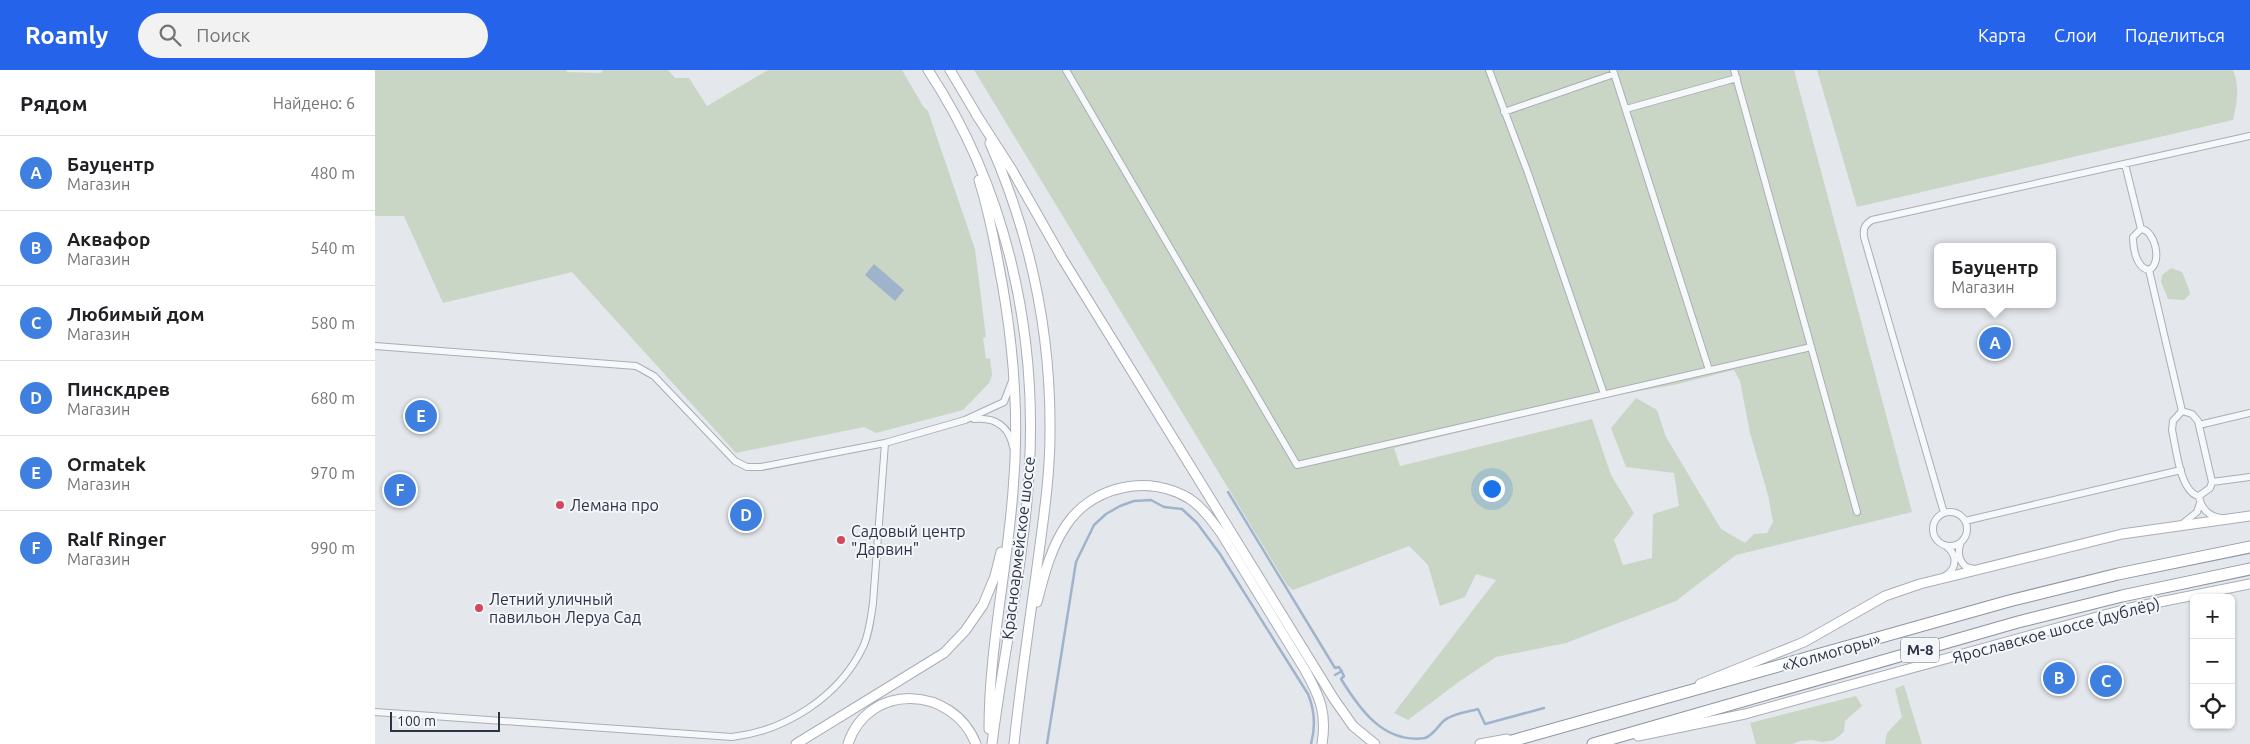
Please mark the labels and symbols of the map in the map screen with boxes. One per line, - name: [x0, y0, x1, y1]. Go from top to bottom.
- pin: A: [1979, 324, 2011, 362]
- pin: E: [405, 397, 437, 435]
- street label: Красноармейское шоссе: [998, 455, 1038, 641]
- pin: F: [384, 471, 416, 509]
- your location: [1479, 476, 1505, 502]
- place label: Лемана про: [570, 496, 659, 514]
- pin: D: [730, 496, 762, 534]
- marker: Лемана про: [554, 499, 566, 511]
- place label: Садовый центр "Дарвин": [851, 522, 966, 558]
- marker: Садовый центр "Дарвин": [835, 534, 847, 546]
- place label: Летний уличный павильон Леруа Сад: [489, 590, 641, 626]
- street label: Ярославское шоссе (дублёр): [1950, 594, 2162, 667]
- marker: Летний уличный павильон Леруа Сад: [473, 602, 485, 614]
- street label: «Холмогоры»: [1780, 629, 1882, 675]
- road number: М-8: [1901, 638, 1939, 662]
- pin: B: [2043, 659, 2075, 697]
- pin: C: [2090, 662, 2122, 700]
- scale bar: [390, 709, 500, 732]

